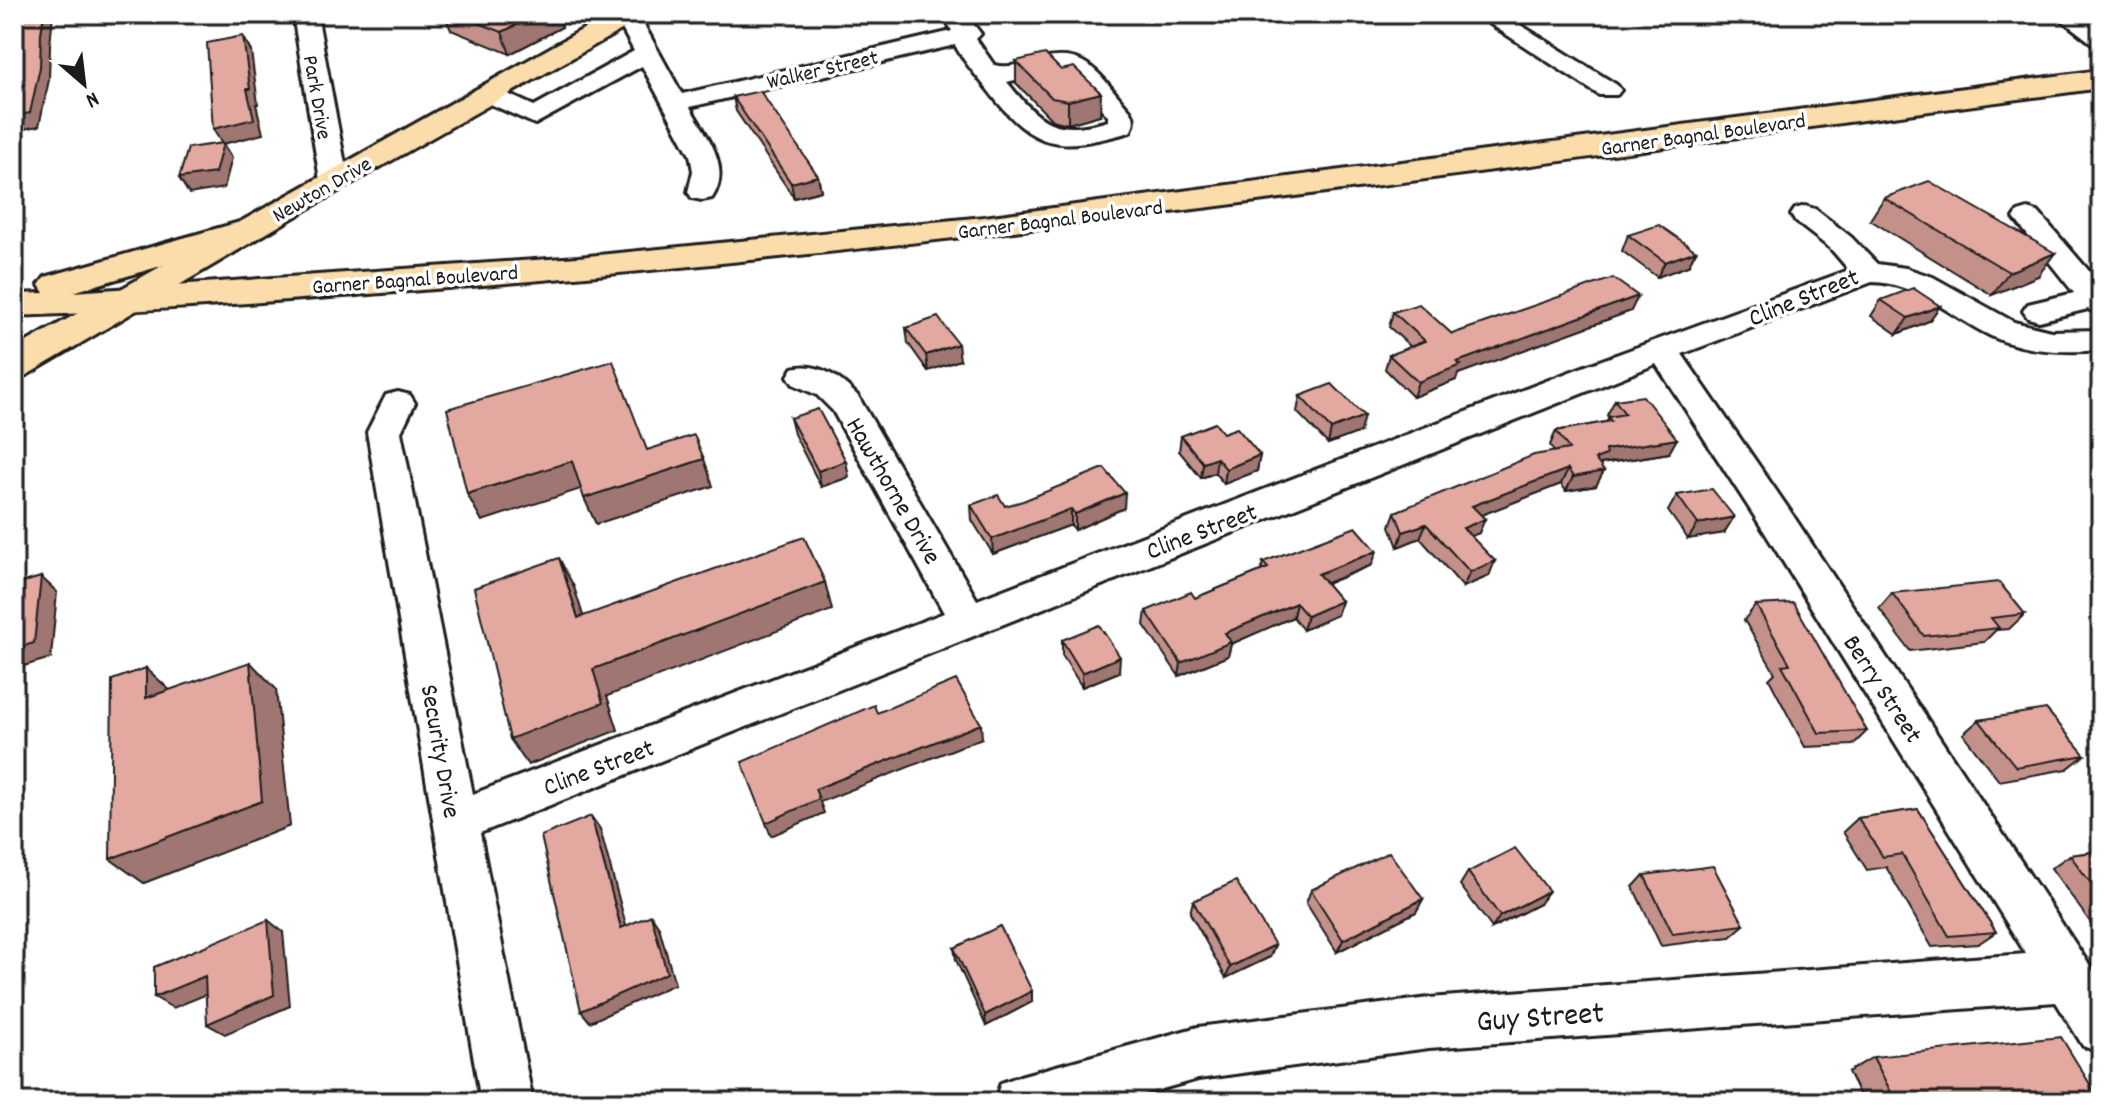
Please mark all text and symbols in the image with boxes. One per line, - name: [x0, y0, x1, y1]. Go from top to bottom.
- north arrow: [44, 44, 124, 124]
- street label: Walker Street: [764, 44, 882, 99]
- street label: Park Drive: [293, 53, 338, 142]
- text: N: [80, 82, 104, 115]
- street label: Garner Bagnal Boulevard: [1599, 107, 1808, 166]
- street label: Newton Drive: [267, 150, 378, 232]
- street label: Garner Bagnal Boulevard: [956, 194, 1165, 249]
- street label: Garner Bagnal Boulevard: [311, 259, 519, 304]
- street label: Cline Street: [1743, 260, 1866, 338]
- street label: Hawthorne Drive: [835, 411, 949, 572]
- street label: Cline Street: [1141, 495, 1264, 571]
- street label: Berry Street: [1832, 628, 1930, 752]
- street label: Security Drive: [409, 682, 469, 821]
- street label: Cline Street: [538, 731, 661, 807]
- street label: Guy Street: [1475, 993, 1606, 1047]

